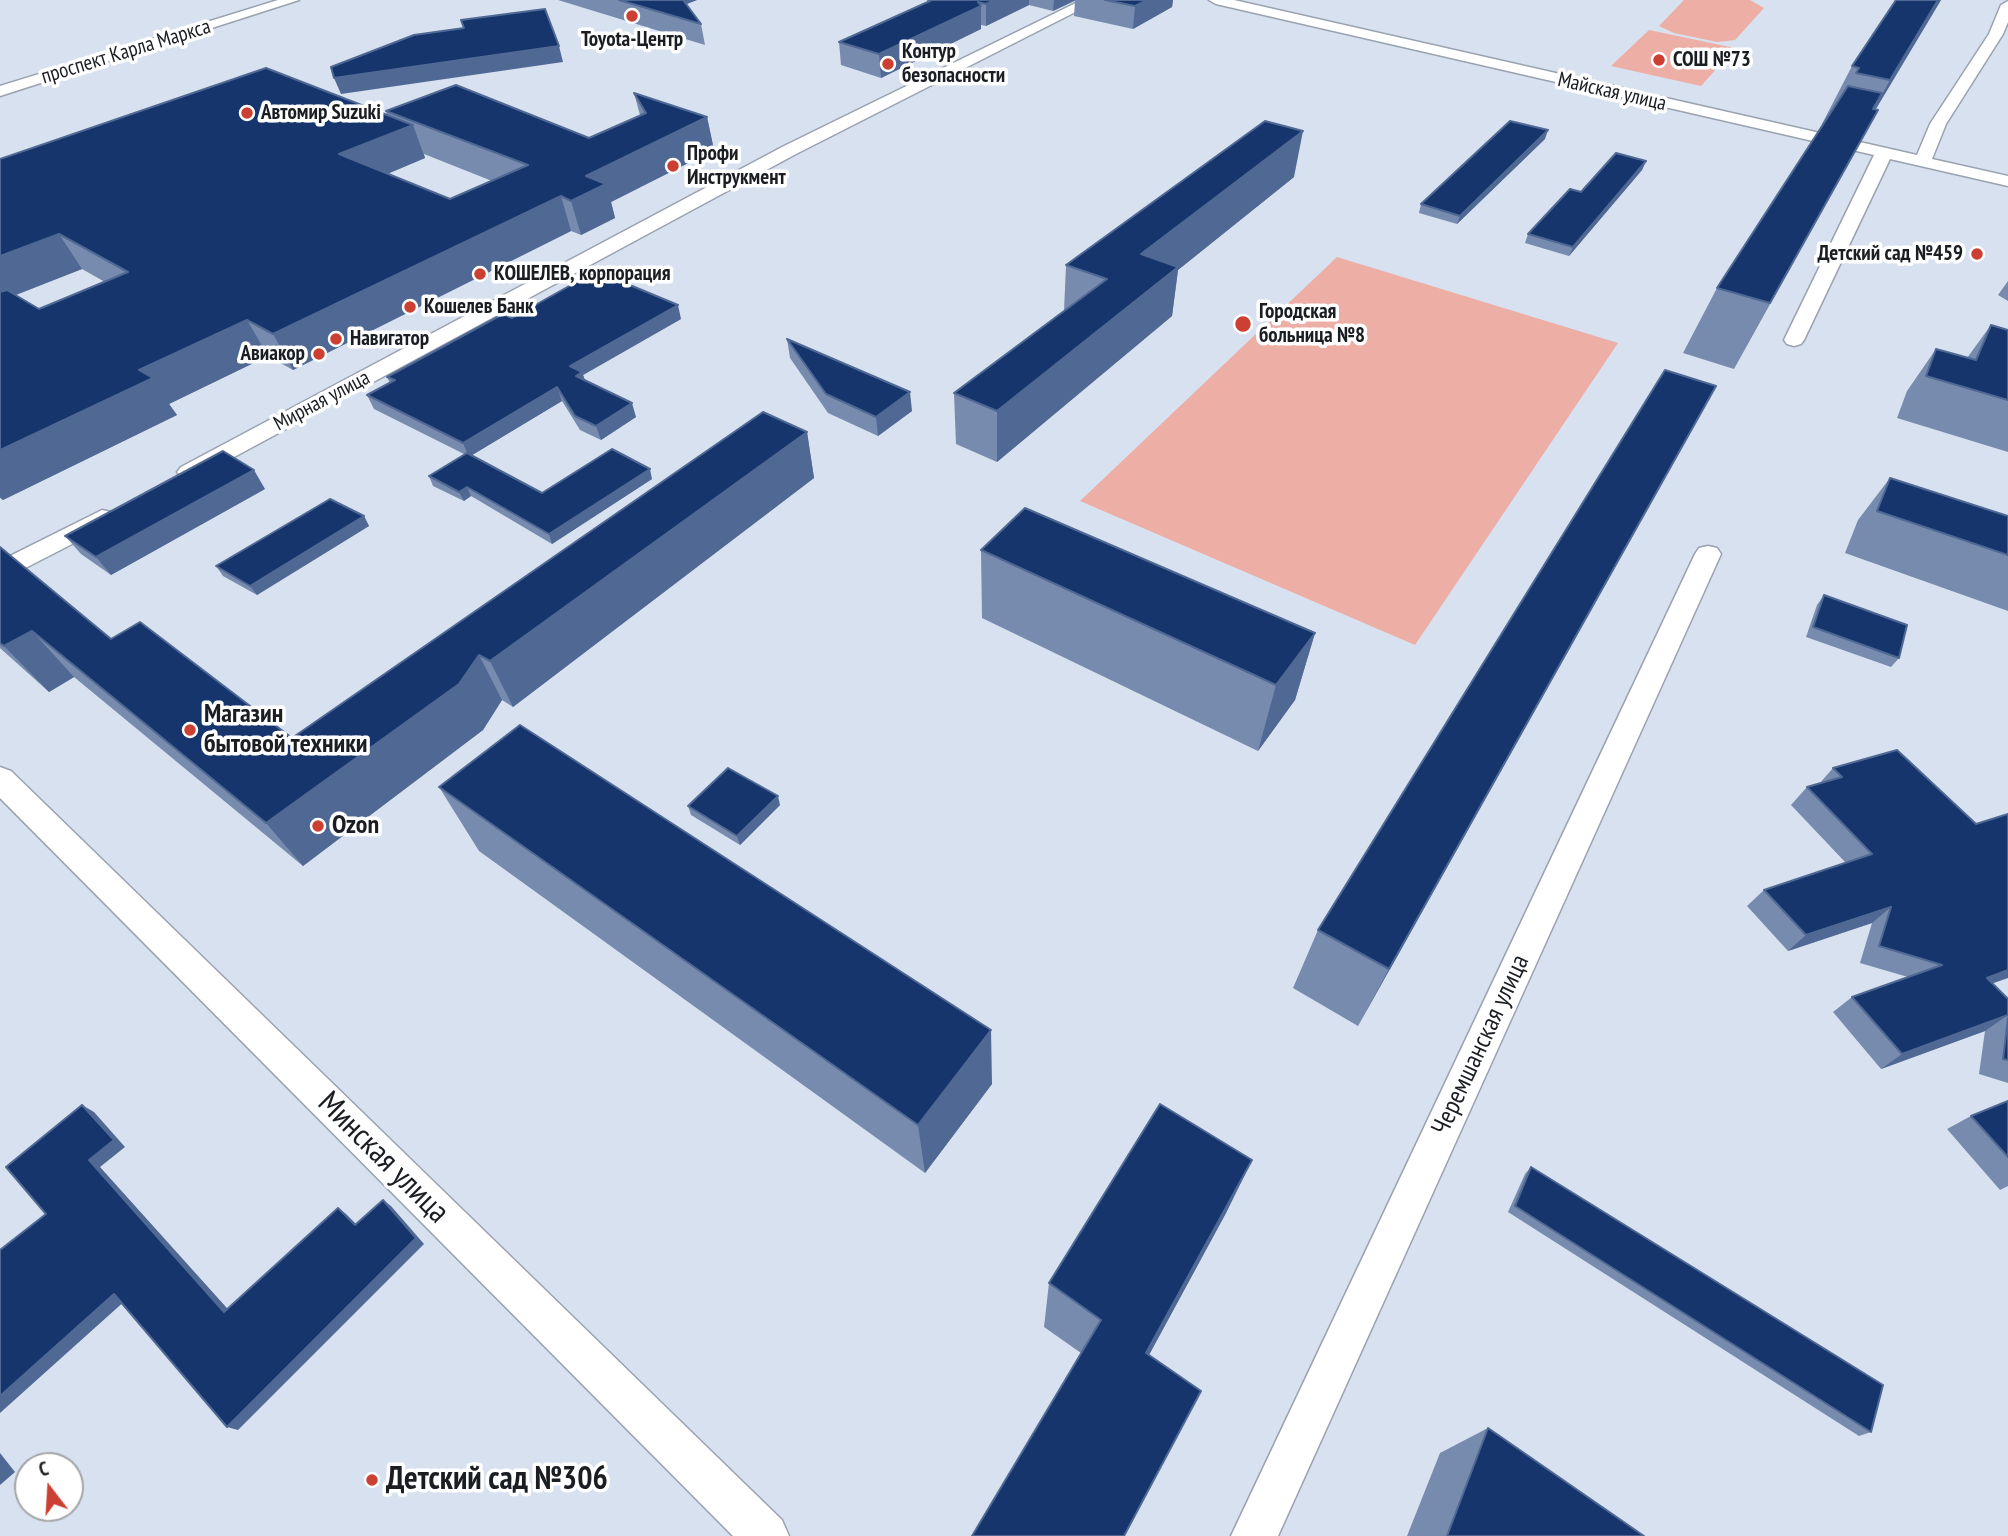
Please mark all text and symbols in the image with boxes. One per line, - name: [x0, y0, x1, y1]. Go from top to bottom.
- marker: Toyota-Центр: [624, 8, 640, 24]
- street label: проспект Карла Маркса: [38, 14, 214, 90]
- place label: Toyota-Центр: [581, 27, 683, 53]
- place label: Контур безопасности: [902, 39, 1005, 89]
- place label: СОШ №73: [1673, 47, 1751, 73]
- marker: СОШ №73: [1651, 52, 1667, 68]
- marker: Контур безопасности: [880, 56, 896, 72]
- street label: Майская улица: [1555, 67, 1669, 117]
- place label: Автомир Suzuki: [261, 100, 381, 126]
- marker: Автомир Suzuki: [239, 105, 255, 121]
- place label: Профи Инструкмент: [687, 141, 786, 191]
- marker: Профи Инструкмент: [665, 158, 681, 174]
- place label: Детский сад №459: [1817, 241, 1963, 267]
- marker: Детский сад №459: [1969, 246, 1985, 262]
- place label: КОШЕЛЕВ, корпорация: [494, 261, 671, 287]
- marker: КОШЕЛЕВ, корпорация: [472, 266, 488, 282]
- place label: Кошелев Банк: [424, 294, 534, 320]
- marker: Кошелев Банк: [402, 299, 418, 315]
- place label: Городская больница №8: [1259, 299, 1365, 349]
- marker: Городская больница №8: [1233, 314, 1253, 334]
- place label: Навигатор: [350, 326, 429, 352]
- marker: Навигатор: [328, 331, 344, 347]
- place label: Авиакор: [240, 341, 305, 367]
- marker: Авиакор: [311, 346, 327, 362]
- street label: Мирная улица: [270, 365, 374, 437]
- place label: Магазин бытовой техники: [204, 699, 368, 760]
- marker: Магазин бытовой техники: [182, 722, 198, 738]
- place label: Ozon: [332, 810, 379, 842]
- marker: Ozon: [310, 818, 326, 834]
- street label: Черемшанская улица: [1426, 950, 1536, 1140]
- street label: Минская улица: [309, 1084, 457, 1232]
- north arrow: [14, 1452, 84, 1522]
- text: С: [36, 1456, 51, 1482]
- place label: Детский сад №306: [386, 1461, 608, 1499]
- marker: Детский сад №306: [364, 1472, 380, 1488]

